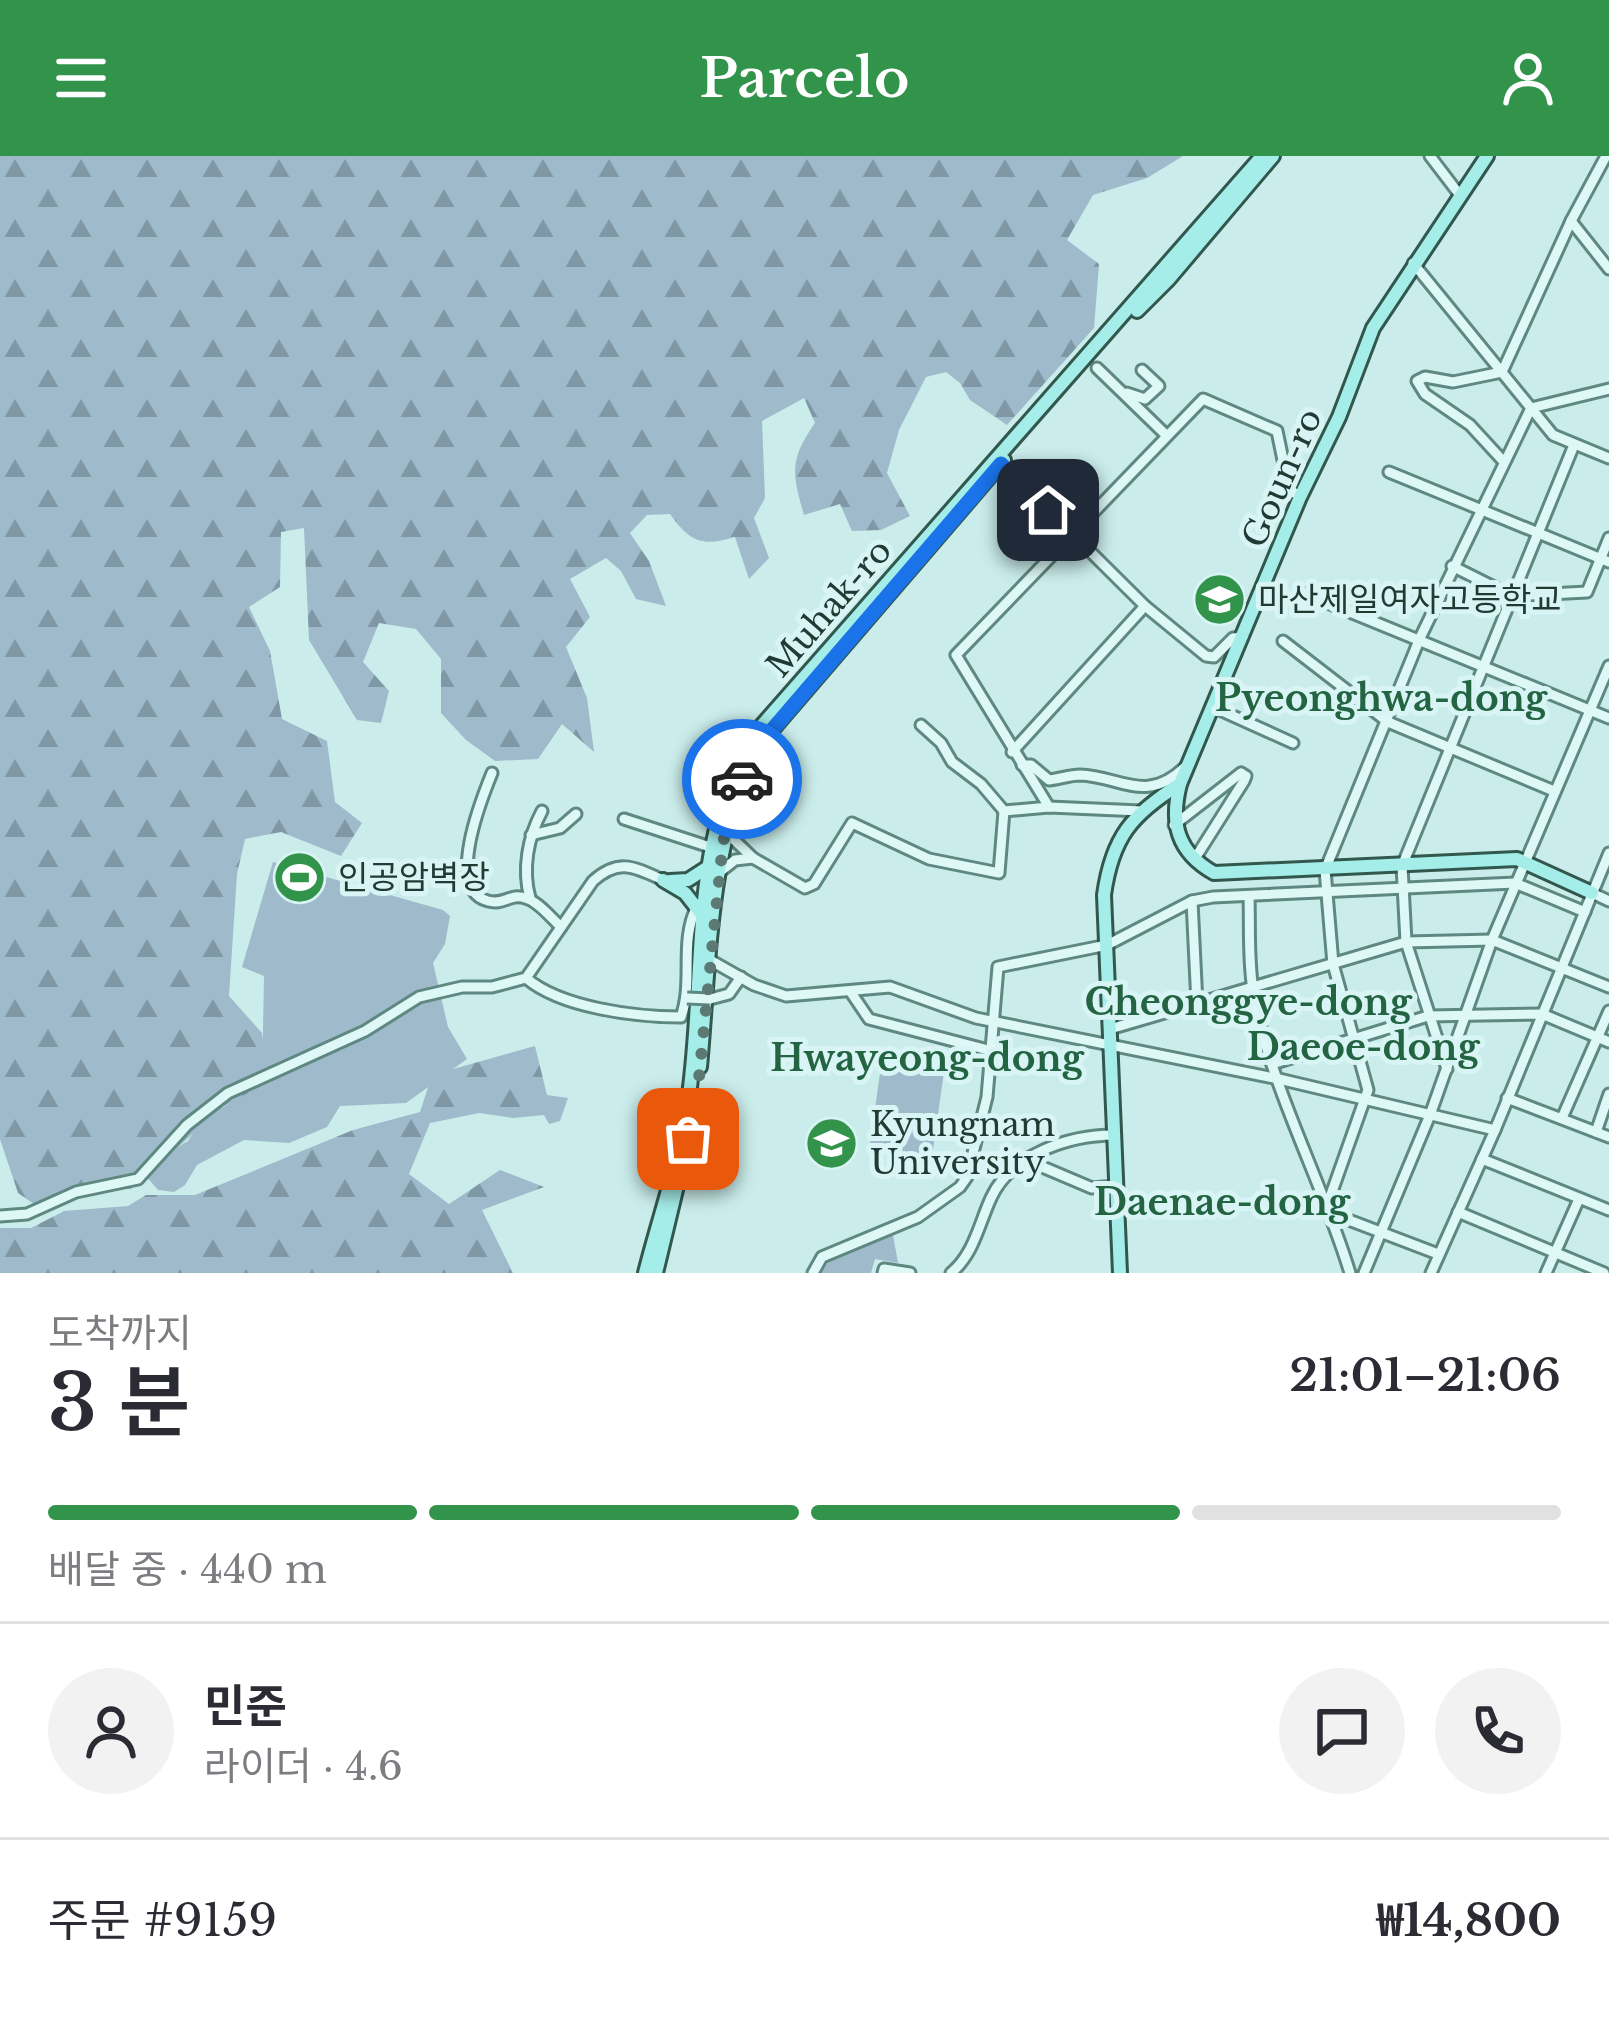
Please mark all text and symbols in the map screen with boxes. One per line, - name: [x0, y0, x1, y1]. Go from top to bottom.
- icon: menu: [48, 45, 114, 111]
- text: Parcelo: [700, 45, 909, 112]
- icon: person: [1495, 45, 1561, 111]
- street label: Goun-ro: [1233, 402, 1331, 554]
- pin: [997, 459, 1099, 561]
- icon: home: [1015, 477, 1081, 543]
- street label: Muhak-ro: [758, 531, 900, 685]
- school or university icon: 마산제일여자고등학교: [1191, 571, 1247, 627]
- place label: 마산제일여자고등학교: [1258, 579, 1562, 620]
- district label: Pyeonghwa-dong: [1215, 676, 1548, 721]
- courier: [682, 719, 802, 839]
- icon: car: [709, 746, 775, 812]
- sports icon: 인공암벽장: [271, 849, 327, 905]
- place label: 인공암벽장: [338, 857, 490, 898]
- district label: Cheonggye-dong: [1084, 980, 1413, 1025]
- district label: Daeoe-dong: [1247, 1025, 1480, 1070]
- district label: Hwayeong-dong: [770, 1036, 1085, 1081]
- pin: [637, 1088, 739, 1190]
- place label: Kyungnam University: [870, 1104, 1055, 1183]
- icon: bag: [655, 1106, 721, 1172]
- school or university icon: Kyungnam University: [803, 1115, 859, 1171]
- district label: Daenae-dong: [1094, 1180, 1351, 1225]
- text: 도착까지: [48, 1309, 192, 1358]
- text: 21:01–21:06: [1289, 1347, 1561, 1403]
- text: 3 분: [48, 1354, 190, 1451]
- text: 배달 중 · 440 m: [48, 1545, 327, 1594]
- button: person: [48, 1668, 174, 1794]
- button: chat: [1279, 1668, 1405, 1794]
- button: phone: [1435, 1668, 1561, 1794]
- text: 민준: [204, 1678, 287, 1734]
- text: 라이더 · 4.6: [204, 1742, 403, 1791]
- text: 주문 #9159: [48, 1892, 277, 1948]
- text: ₩14,800: [1377, 1892, 1561, 1948]

